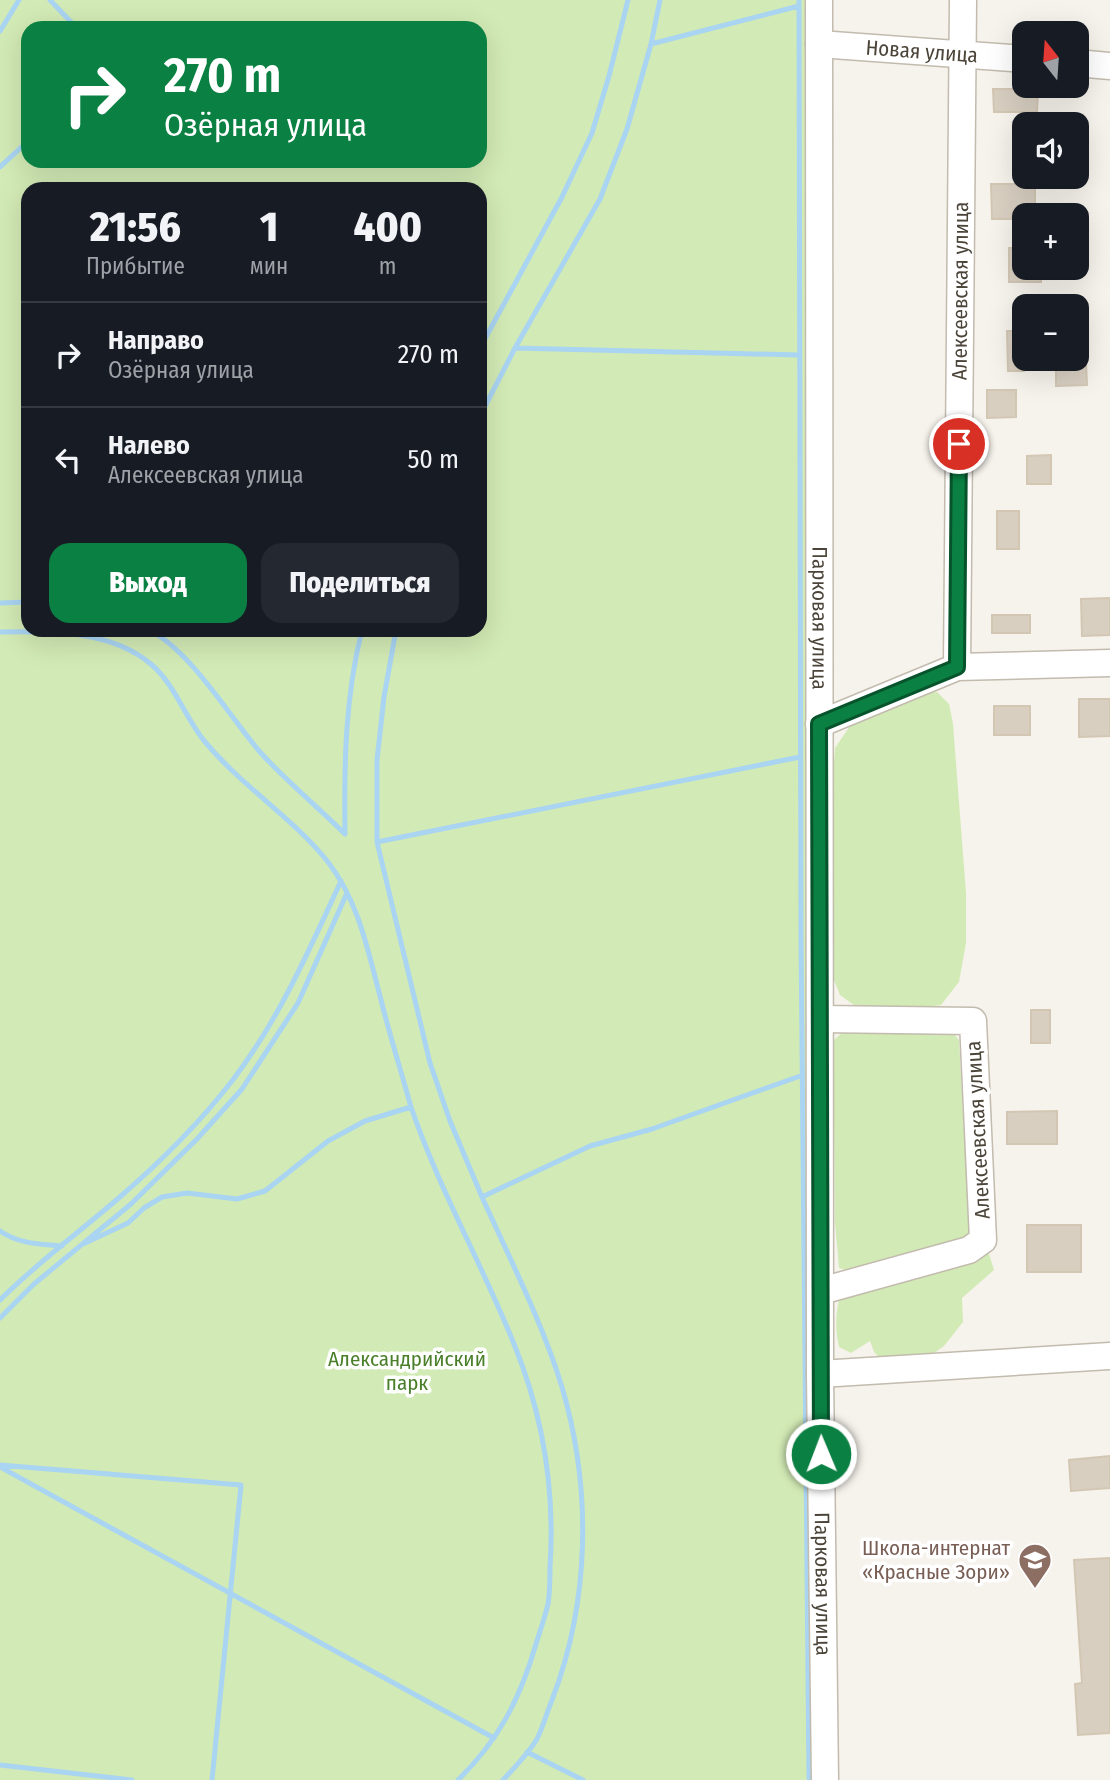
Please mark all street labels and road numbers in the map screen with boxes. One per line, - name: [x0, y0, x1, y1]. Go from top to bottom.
- street label: Новая улица: [865, 34, 979, 69]
- street label: Алексеевская улица: [947, 202, 974, 380]
- street label: Парковая улица: [806, 546, 833, 690]
- street label: Алексеевская улица: [960, 1040, 996, 1220]
- street label: Парковая улица: [809, 1512, 836, 1656]

